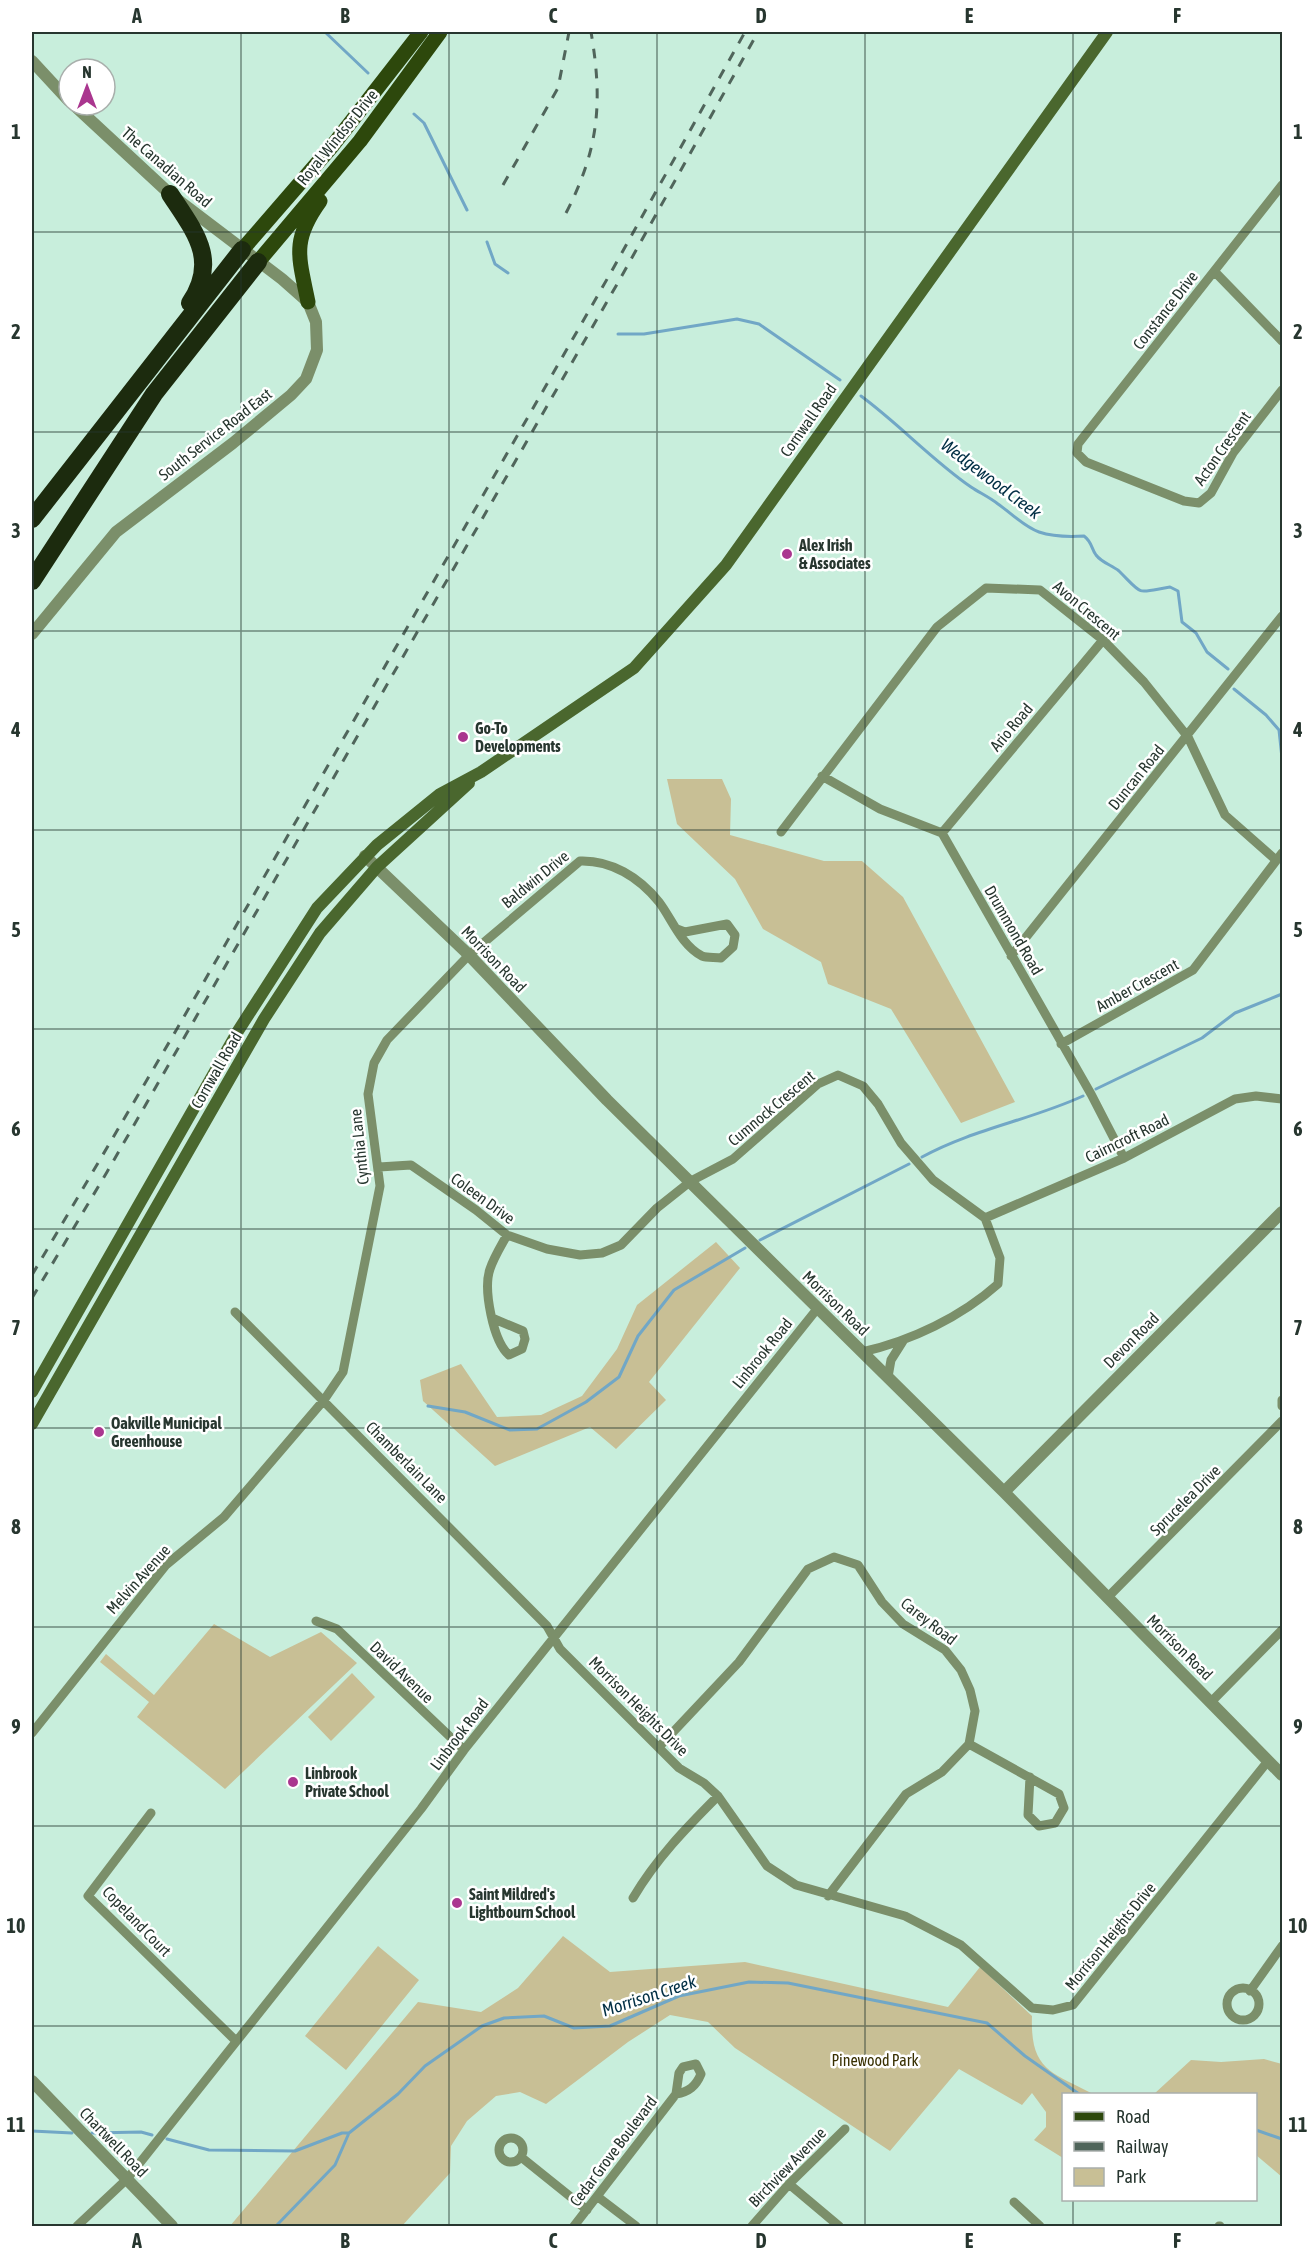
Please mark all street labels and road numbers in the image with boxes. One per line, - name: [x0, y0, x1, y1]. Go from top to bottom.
- street label: Royal Windsor Drive: [293, 86, 382, 189]
- street label: The Canadian Road: [118, 123, 216, 211]
- street label: Constance Drive: [1129, 267, 1201, 353]
- street label: Cornwall Road: [776, 380, 840, 460]
- street label: South Service Road East: [155, 384, 275, 484]
- street label: Acton Crescent: [1190, 407, 1254, 488]
- street label: Avon Crescent: [1050, 577, 1125, 644]
- street label: Ario Road: [986, 700, 1036, 754]
- street label: Duncan Road: [1104, 741, 1168, 813]
- street label: Baldwin Drive: [498, 847, 572, 911]
- street label: Drummond Road: [981, 882, 1047, 978]
- street label: Morrison Road: [458, 922, 530, 996]
- street label: Amber Crescent: [1093, 955, 1182, 1015]
- street label: Cornwall Road: [187, 1029, 245, 1111]
- street label: Cumnock Crescent: [724, 1066, 818, 1149]
- street label: Cynthia Lane: [346, 1108, 373, 1186]
- street label: Cairncroft Road: [1082, 1110, 1172, 1166]
- street label: Coleen Drive: [448, 1169, 518, 1227]
- street label: Morrison Road: [799, 1267, 873, 1339]
- street label: Devon Road: [1100, 1309, 1162, 1371]
- street label: Linbrook Road: [728, 1314, 796, 1392]
- street label: Chamberlain Lane: [363, 1418, 451, 1506]
- street label: Sprucelea Drive: [1146, 1461, 1225, 1540]
- street label: Melvin Avenue: [102, 1541, 174, 1617]
- street label: Carey Road: [897, 1594, 960, 1649]
- street label: Morrison Road: [1144, 1611, 1216, 1683]
- street label: David Avenue: [367, 1637, 437, 1707]
- street label: Morrison Heights Drive: [585, 1653, 692, 1760]
- street label: Linbrook Road: [426, 1695, 492, 1773]
- street label: Morrison Heights Drive: [1061, 1879, 1160, 1994]
- street label: Copeland Court: [98, 1882, 175, 1961]
- street label: Cedar Grove Boulevard: [566, 2092, 660, 2210]
- street label: Chartwell Road: [76, 2104, 152, 2180]
- street label: Birchview Avenue: [745, 2124, 829, 2210]

